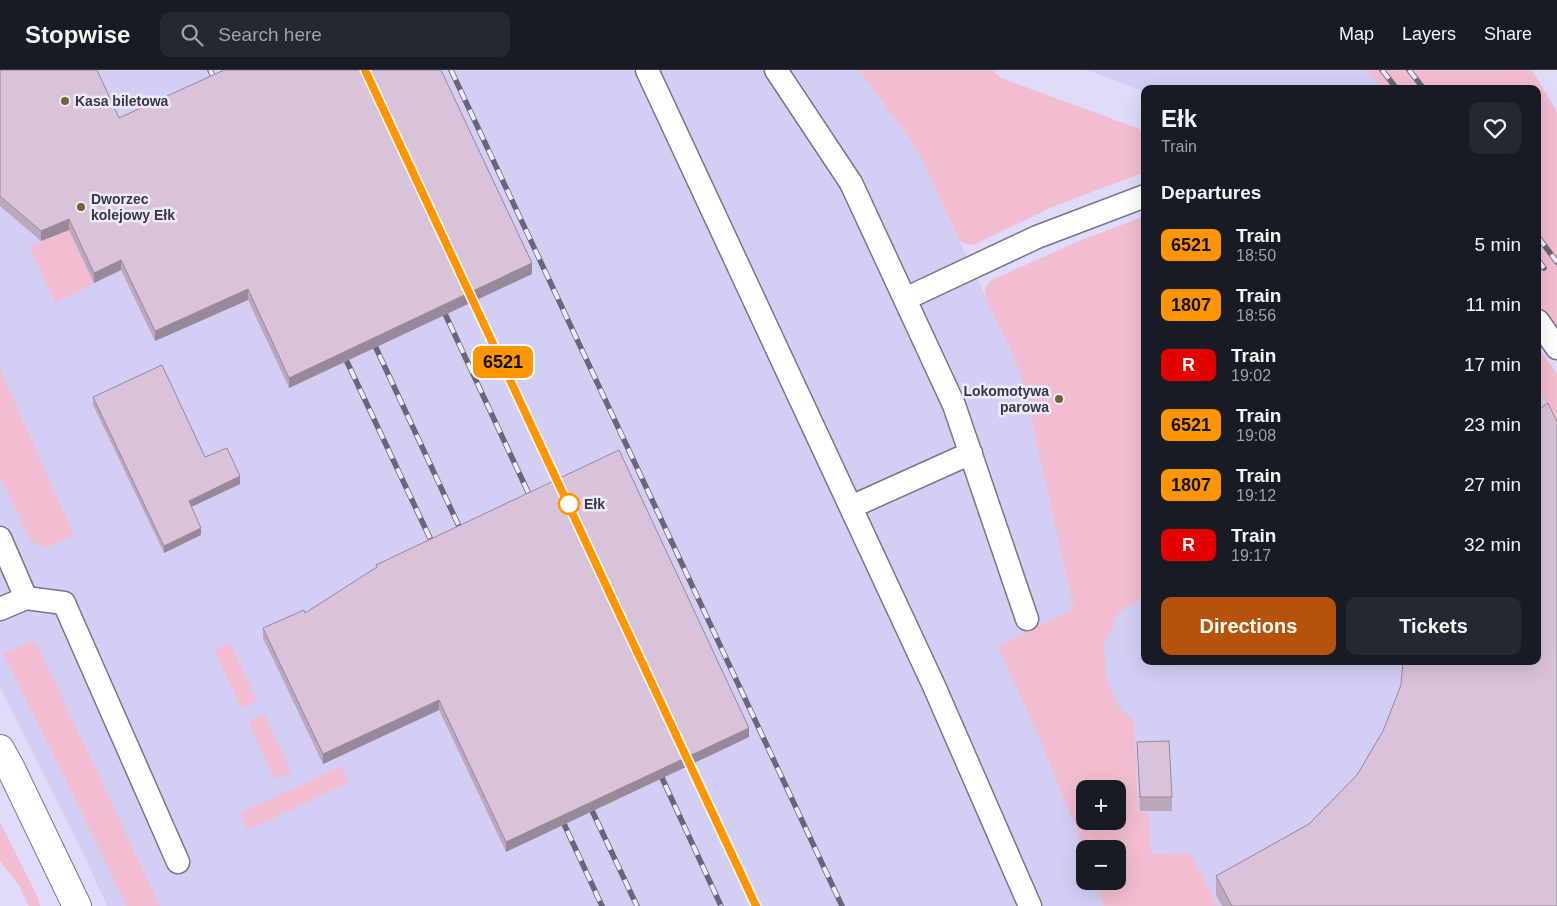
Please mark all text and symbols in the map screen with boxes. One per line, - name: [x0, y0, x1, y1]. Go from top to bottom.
- search box: [160, 12, 510, 57]
- text: Stopwise: [25, 21, 130, 48]
- icon: search: [178, 21, 206, 49]
- text: Search here: [218, 24, 322, 45]
- text: Map: [1339, 24, 1374, 44]
- text: Layers: [1402, 24, 1456, 44]
- text: Share: [1484, 24, 1532, 44]
- place label: Kasa biletowa: [75, 93, 169, 109]
- marker: Kasa biletowa: [59, 95, 71, 107]
- button: heart: [1469, 102, 1521, 154]
- text: Ełk: [1161, 105, 1197, 132]
- text: Train: [1161, 138, 1197, 155]
- text: Departures: [1161, 182, 1261, 203]
- place label: Dworzec kolejowy Ełk: [91, 191, 175, 223]
- marker: Dworzec kolejowy Ełk: [75, 201, 87, 213]
- text: Train: [1236, 225, 1281, 246]
- text: 5 min: [1475, 234, 1521, 255]
- text: 6521: [1171, 235, 1211, 255]
- text: 18:50: [1236, 247, 1276, 264]
- text: Train: [1236, 285, 1281, 306]
- text: 11 min: [1465, 294, 1521, 315]
- text: 1807: [1171, 295, 1211, 315]
- text: 18:56: [1236, 307, 1276, 324]
- text: Train: [1231, 345, 1276, 366]
- line badge: 6521: [468, 346, 538, 378]
- text: 6521: [483, 352, 523, 372]
- text: 17 min: [1464, 354, 1521, 375]
- text: R: [1182, 355, 1195, 375]
- text: 19:02: [1231, 367, 1271, 384]
- place label: Lokomotywa parowa: [963, 383, 1049, 415]
- marker: Lokomotywa parowa: [1053, 393, 1065, 405]
- text: Train: [1236, 405, 1281, 426]
- text: 23 min: [1464, 414, 1521, 435]
- text: 6521: [1171, 415, 1211, 435]
- text: 19:08: [1236, 427, 1276, 444]
- text: Train: [1236, 465, 1281, 486]
- text: 27 min: [1464, 474, 1521, 495]
- text: 1807: [1171, 475, 1211, 495]
- text: 19:12: [1236, 487, 1276, 504]
- marker: Ełk: [558, 493, 580, 515]
- place label: Ełk: [584, 496, 605, 512]
- text: Train: [1231, 525, 1276, 546]
- text: 32 min: [1464, 534, 1521, 555]
- text: R: [1182, 535, 1195, 555]
- text: 19:17: [1231, 547, 1271, 564]
- button: Directions: [1161, 597, 1336, 655]
- button: Tickets: [1346, 597, 1521, 655]
- map controls: [1076, 780, 1126, 890]
- button: +: [1076, 780, 1126, 830]
- button: −: [1076, 840, 1126, 890]

